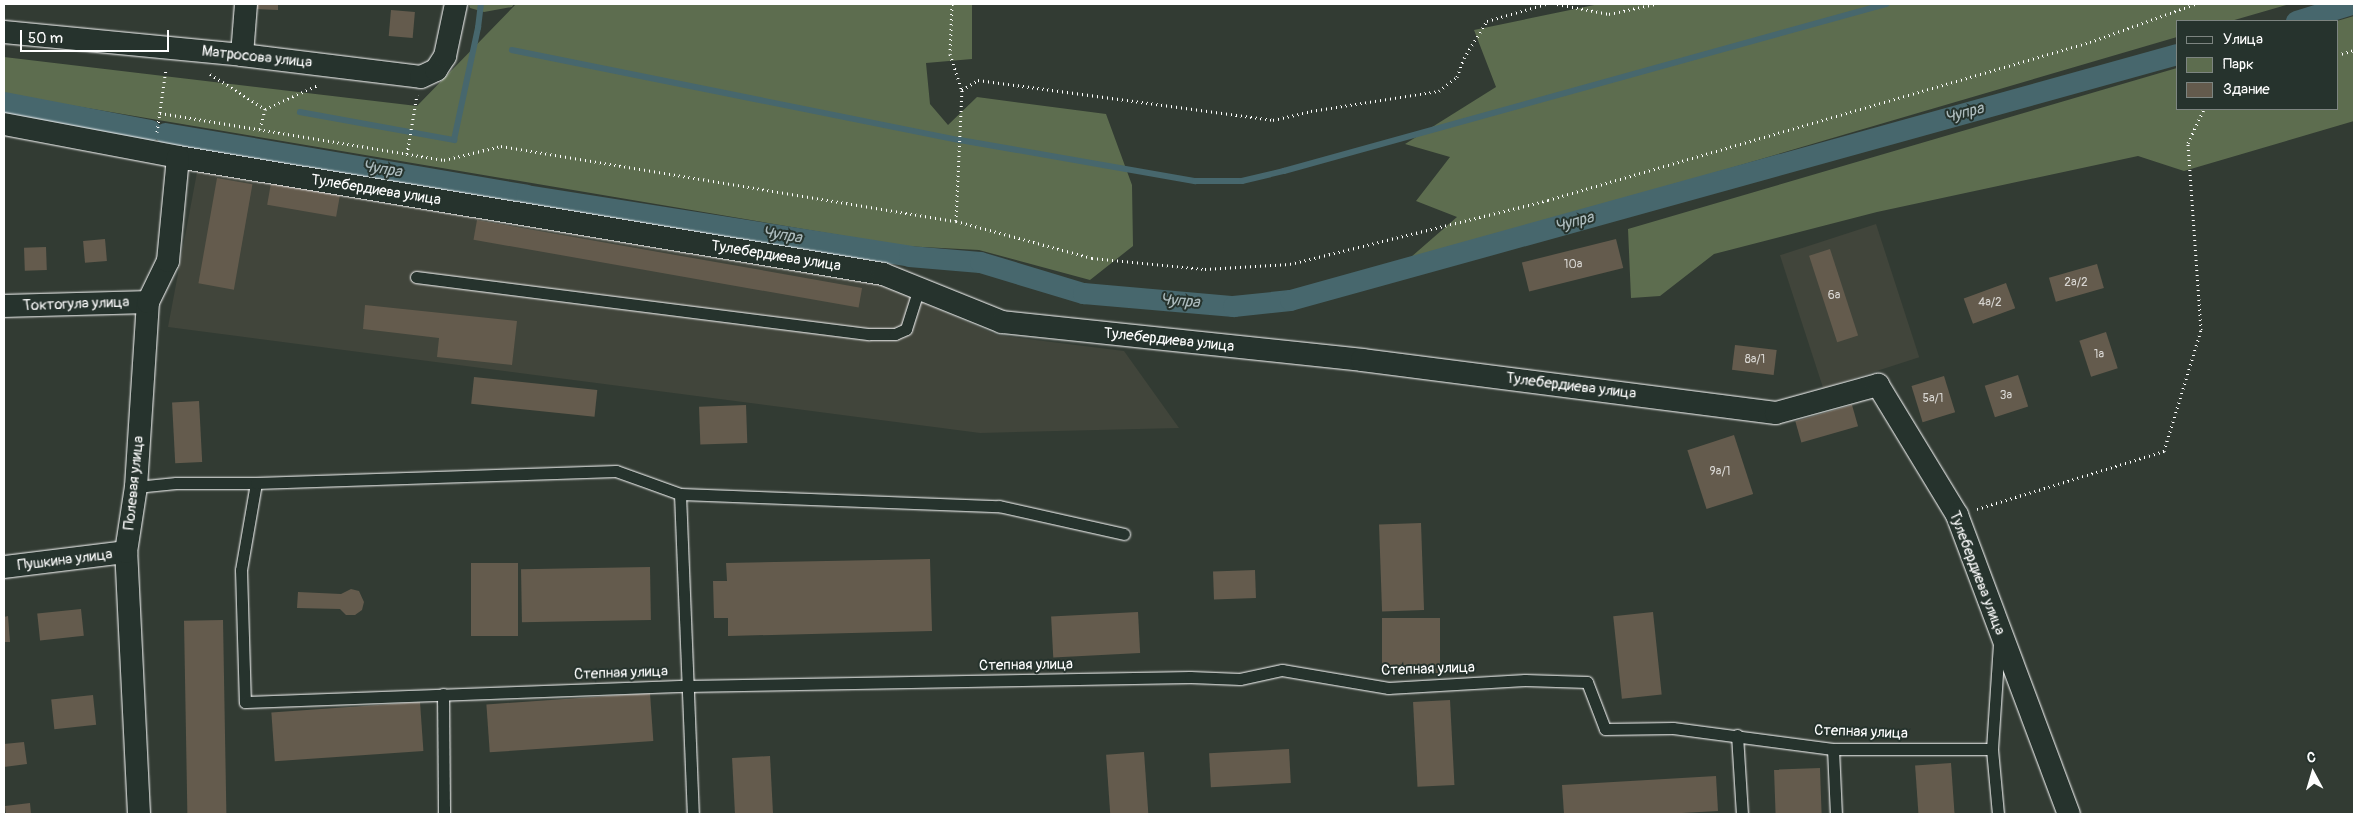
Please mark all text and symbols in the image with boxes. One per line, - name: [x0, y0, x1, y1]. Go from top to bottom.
- scale bar: [22, 20, 171, 52]
- legend: [2176, 20, 2338, 110]
- text: 50 m: [28, 29, 63, 48]
- text: Улица: [2223, 30, 2263, 49]
- street label: Матросова улица: [201, 42, 313, 72]
- text: Парк: [2223, 55, 2254, 74]
- text: Здание: [2223, 80, 2270, 99]
- water label: Чупра: [1942, 99, 1986, 127]
- water label: Чупра: [361, 156, 403, 182]
- street label: Тулебердиева улица: [310, 171, 442, 209]
- water label: Чупра: [1552, 208, 1596, 236]
- water label: Чупра: [761, 222, 803, 248]
- street label: Тулебердиева улица: [710, 237, 842, 275]
- house number: 10а: [1564, 258, 1582, 272]
- house number: 2а/2: [2064, 276, 2088, 290]
- house number: 6а: [1828, 289, 1840, 303]
- water label: Чупра: [1159, 290, 1201, 312]
- street label: Токтогула улица: [22, 293, 130, 315]
- house number: 4а/2: [1978, 296, 2002, 310]
- street label: Тулебердиева улица: [1103, 324, 1235, 356]
- house number: 1а: [2094, 348, 2104, 362]
- house number: 8а/1: [1745, 353, 1765, 367]
- street label: Тулебердиева улица: [1505, 369, 1637, 403]
- house number: 3а: [2000, 389, 2012, 403]
- house number: 5а/1: [1922, 392, 1944, 406]
- street label: Полевая улица: [120, 435, 148, 531]
- house number: 9а/1: [1710, 465, 1730, 479]
- street label: Тулебердиева улица: [1945, 509, 2009, 637]
- street label: Пушкина улица: [17, 545, 113, 575]
- street label: Степная улица: [979, 655, 1073, 675]
- street label: Степная улица: [1381, 658, 1475, 680]
- street label: Степная улица: [574, 662, 668, 684]
- street label: Степная улица: [1814, 721, 1908, 743]
- north arrow: [2288, 748, 2338, 798]
- text: С: [2306, 749, 2317, 766]

